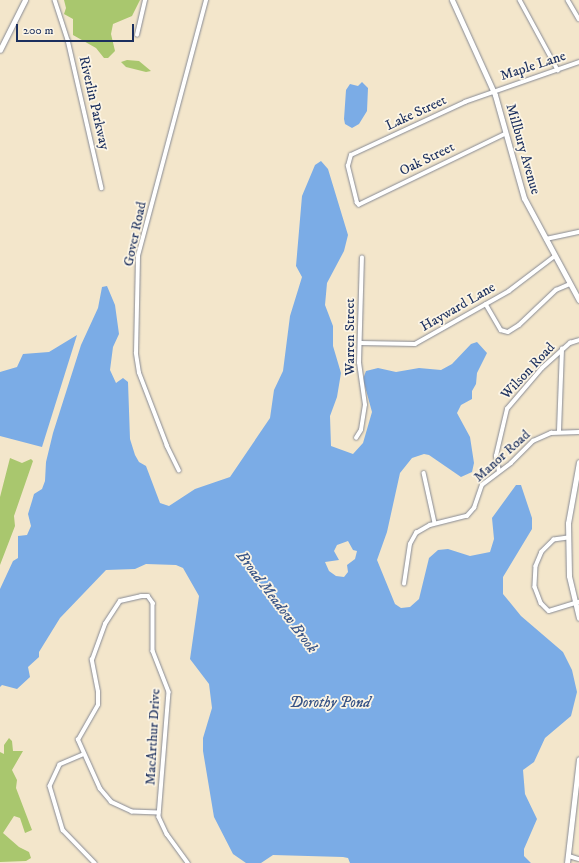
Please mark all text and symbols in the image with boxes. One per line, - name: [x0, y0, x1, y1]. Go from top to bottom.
- scale bar: [18, 16, 136, 42]
- text: 200 m: [23, 23, 53, 38]
- street label: Maple Lane: [498, 48, 568, 84]
- street label: Riverlin Parkway: [75, 54, 113, 152]
- street label: Lake Street: [383, 92, 449, 134]
- street label: Millbury Avenue: [502, 102, 544, 196]
- street label: Oak Street: [397, 139, 457, 179]
- street label: Gover Road: [120, 200, 150, 268]
- street label: Hayward Lane: [418, 279, 498, 335]
- street label: Warren Street: [342, 298, 358, 376]
- street label: Wilson Road: [498, 339, 558, 403]
- street label: Manor Road: [470, 426, 534, 486]
- water label: Broad Meadow Brook: [233, 547, 321, 657]
- street label: MacArthur Drive: [142, 688, 164, 786]
- water label: Dorothy Pond: [290, 694, 370, 712]

